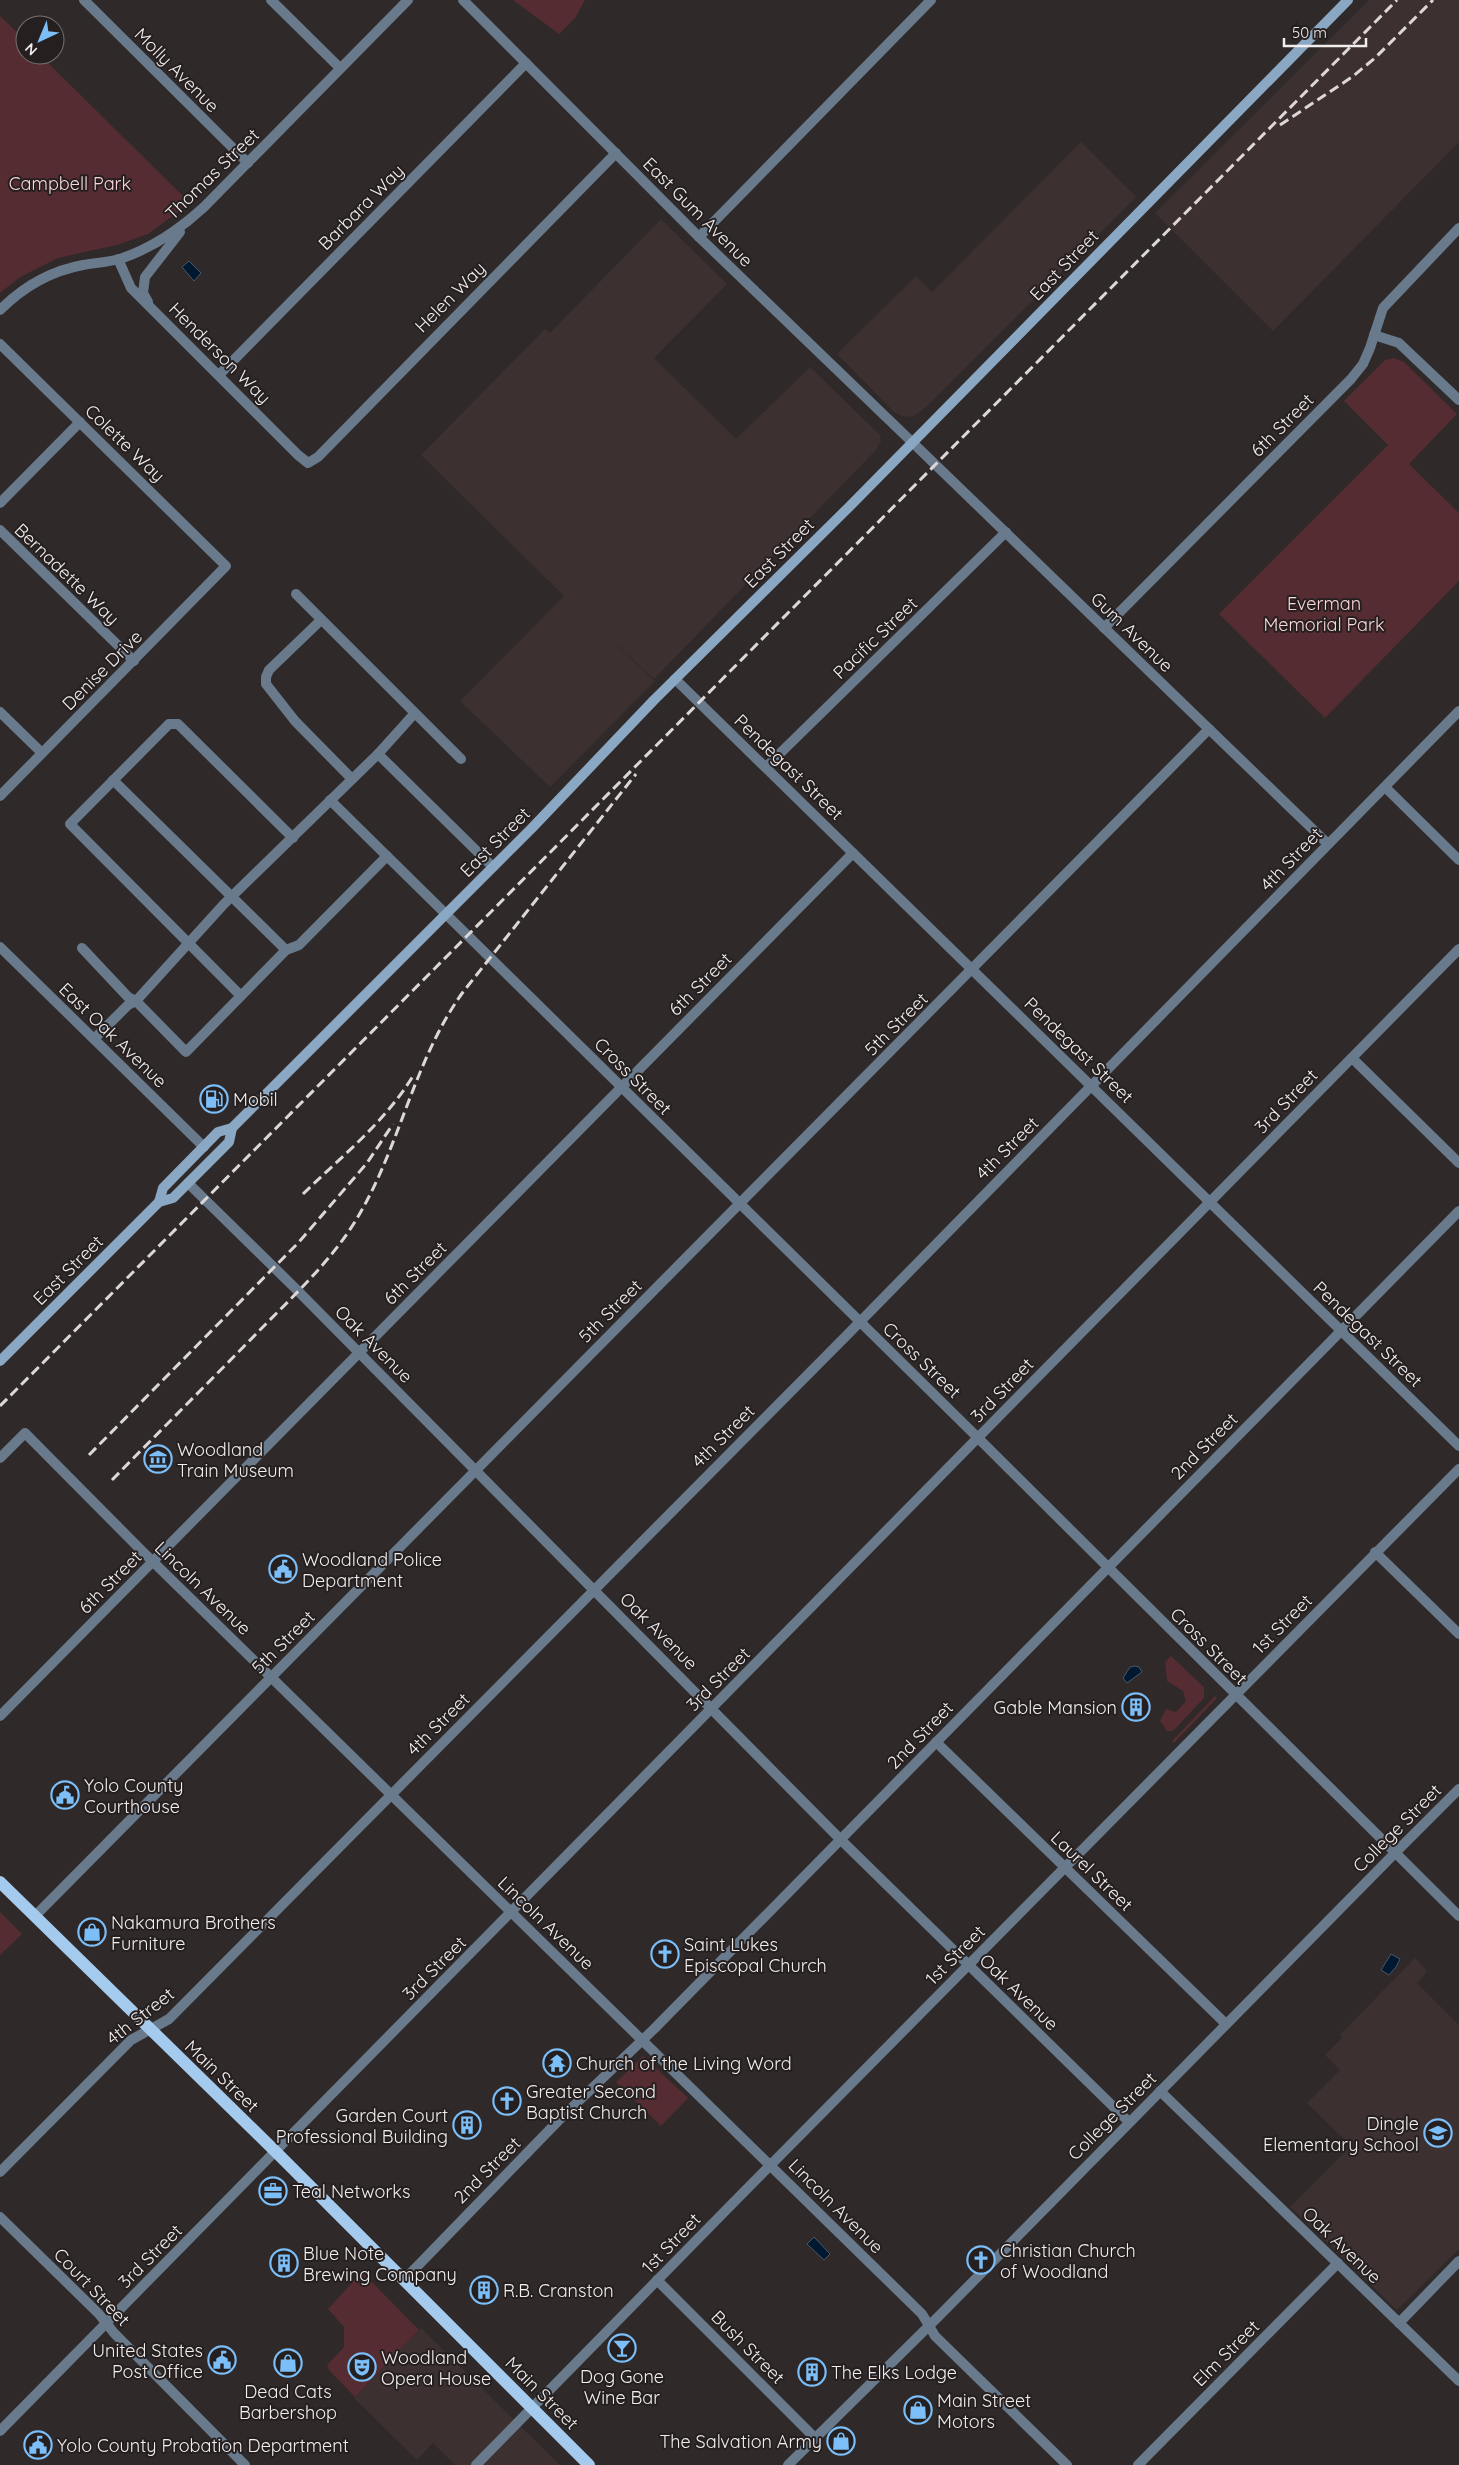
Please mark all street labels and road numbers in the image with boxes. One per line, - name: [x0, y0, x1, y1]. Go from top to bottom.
- street label: Molly Avenue: [130, 23, 224, 117]
- street label: Thomas Street: [160, 123, 264, 225]
- street label: East Gum Avenue: [638, 152, 758, 272]
- street label: Barbara Way: [313, 159, 409, 255]
- street label: East Street: [1025, 225, 1103, 305]
- street label: Helen Way: [410, 257, 490, 337]
- street label: Henderson Way: [164, 297, 276, 409]
- street label: 6th Street: [1246, 389, 1318, 461]
- street label: Colette Way: [80, 399, 170, 487]
- street label: East Street: [739, 513, 819, 593]
- street label: Bernadette Way: [10, 518, 124, 630]
- street label: Gum Avenue: [1086, 587, 1178, 677]
- street label: Pacific Street: [828, 592, 922, 684]
- street label: Denise Drive: [57, 625, 147, 715]
- street label: Pendegast Street: [730, 709, 848, 825]
- street label: East Street: [455, 802, 535, 882]
- street label: 4th Street: [1255, 822, 1327, 896]
- street label: 6th Street: [664, 948, 736, 1020]
- street label: East Oak Avenue: [54, 978, 172, 1092]
- street label: 5th Street: [859, 987, 933, 1061]
- street label: Pendegast Street: [1020, 992, 1138, 1108]
- street label: Cross Street: [589, 1032, 677, 1120]
- street label: 3rd Street: [1250, 1064, 1322, 1138]
- street label: 4th Street: [971, 1112, 1043, 1184]
- street label: East Street: [28, 1230, 108, 1310]
- street label: 6th Street: [379, 1237, 451, 1309]
- street label: 5th Street: [573, 1274, 647, 1348]
- street label: Pendegast Street: [1309, 1276, 1427, 1392]
- street label: Oak Avenue: [330, 1300, 418, 1388]
- street label: Cross Street: [878, 1317, 966, 1403]
- street label: 3rd Street: [966, 1353, 1038, 1427]
- street label: 4th Street: [687, 1400, 759, 1472]
- street label: 2nd Street: [1166, 1408, 1242, 1484]
- street label: Lincoln Avenue: [150, 1536, 256, 1640]
- street label: 6th Street: [74, 1546, 146, 1618]
- street label: Oak Avenue: [615, 1587, 703, 1675]
- street label: 1st Street: [1247, 1589, 1317, 1659]
- street label: Cross Street: [1165, 1602, 1253, 1690]
- street label: 5th Street: [246, 1605, 320, 1679]
- street label: 3rd Street: [681, 1642, 755, 1716]
- street label: 4th Street: [402, 1688, 474, 1760]
- street label: 2nd Street: [882, 1696, 958, 1774]
- street label: College Street: [1348, 1779, 1446, 1877]
- street label: Laurel Street: [1046, 1826, 1138, 1916]
- street label: Lincoln Avenue: [493, 1871, 599, 1975]
- street label: 1st Street: [920, 1920, 990, 1990]
- street label: 3rd Street: [397, 1931, 471, 2005]
- street label: Oak Avenue: [975, 1949, 1063, 2035]
- street label: 4th Street: [101, 1982, 179, 2050]
- street label: Main Street: [180, 2035, 264, 2117]
- street label: College Street: [1063, 2067, 1161, 2165]
- street label: 2nd Street: [449, 2132, 525, 2208]
- street label: Lincoln Avenue: [784, 2154, 888, 2258]
- street label: Oak Avenue: [1298, 2202, 1386, 2288]
- street label: 1st Street: [637, 2208, 705, 2278]
- street label: 3rd Street: [113, 2219, 187, 2293]
- street label: Court Street: [49, 2243, 135, 2331]
- street label: Bush Street: [706, 2305, 790, 2389]
- street label: Elm Street: [1188, 2315, 1264, 2391]
- street label: Main Street: [501, 2352, 583, 2434]

